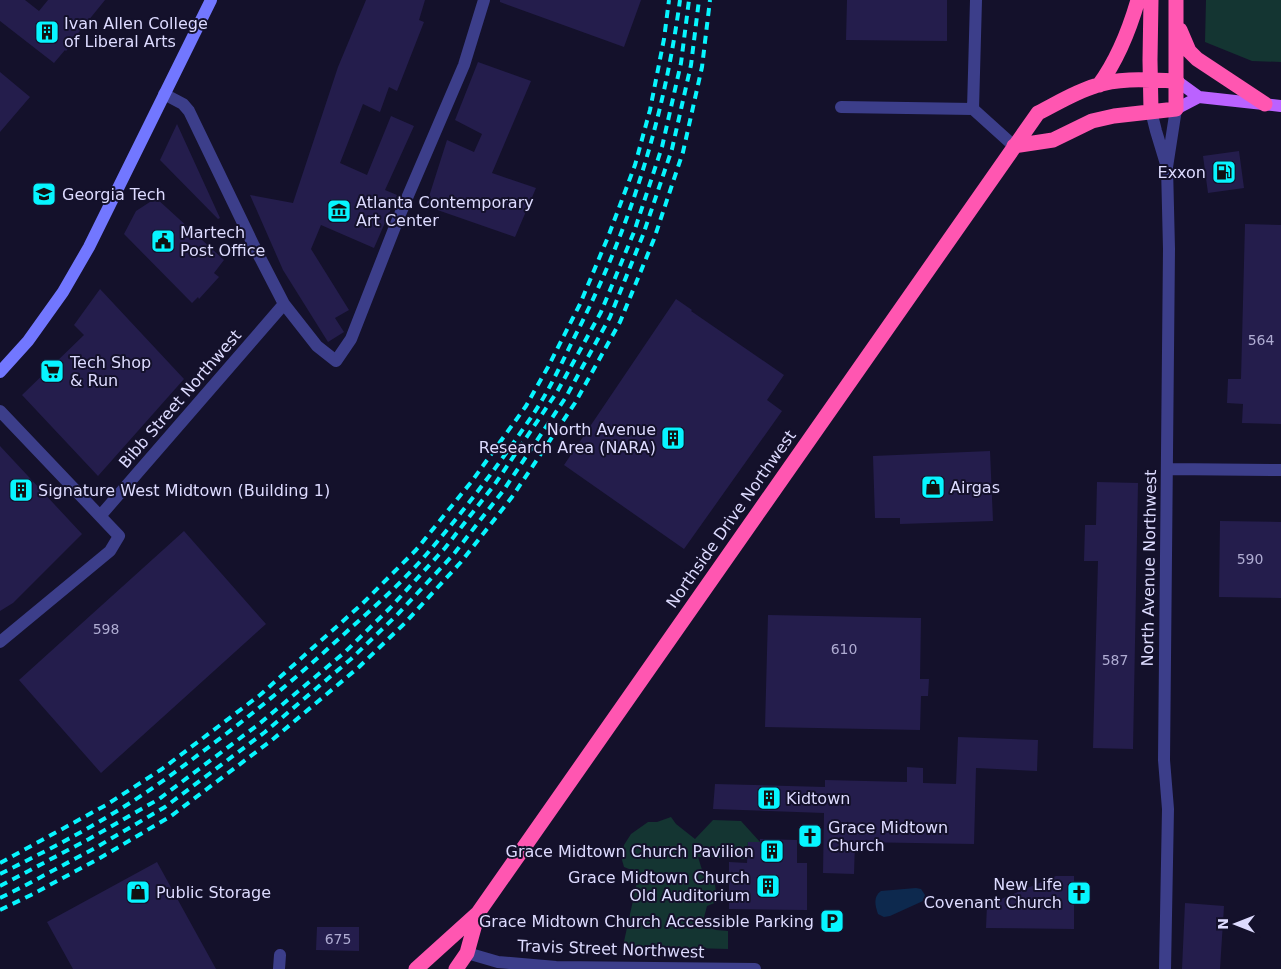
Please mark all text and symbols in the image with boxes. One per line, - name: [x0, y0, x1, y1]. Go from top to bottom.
- place label: Ivan Allen College of Liberal Arts: [64, 14, 208, 51]
- building icon: Ivan Allen College of Liberal Arts: [34, 19, 60, 45]
- fuel station icon: Exxon: [1211, 159, 1237, 185]
- place label: Exxon: [1158, 163, 1206, 182]
- school or university icon: Georgia Tech: [31, 181, 57, 207]
- place label: Georgia Tech: [62, 185, 166, 204]
- place label: Atlanta Contemporary Art Center: [356, 193, 534, 230]
- museum icon: Atlanta Contemporary Art Center: [326, 198, 352, 224]
- place label: Martech Post Office: [180, 223, 265, 260]
- public building icon: Martech Post Office: [150, 228, 176, 254]
- street label: Bibb Street Northwest: [115, 326, 245, 472]
- house number: 564: [1248, 332, 1274, 348]
- place label: Tech Shop & Run: [69, 353, 151, 390]
- supermarket icon: Tech Shop & Run: [39, 358, 65, 384]
- place label: North Avenue Research Area (NARA): [479, 420, 656, 457]
- building icon: North Avenue Research Area (NARA): [660, 425, 686, 451]
- street label: Northside Drive Northwest: [662, 426, 800, 612]
- street label: North Avenue Northwest: [1138, 470, 1160, 666]
- shop icon: Airgas: [920, 474, 946, 500]
- building icon: Signature West Midtown (Building 1): [8, 477, 34, 503]
- place label: Airgas: [950, 478, 1000, 497]
- place label: Signature West Midtown (Building 1): [38, 481, 330, 500]
- house number: 590: [1237, 551, 1263, 567]
- house number: 598: [93, 621, 119, 637]
- house number: 610: [831, 641, 857, 657]
- house number: 587: [1102, 652, 1128, 668]
- building icon: Kidtown: [756, 785, 782, 811]
- place label: Kidtown: [786, 789, 850, 808]
- place label: Grace Midtown Church: [828, 818, 948, 855]
- church icon: Grace Midtown Church: [797, 823, 823, 849]
- building icon: Grace Midtown Church Pavilion: [759, 838, 785, 864]
- place label: Grace Midtown Church Pavilion: [506, 842, 754, 861]
- place label: Grace Midtown Church Old Auditorium: [568, 868, 750, 905]
- building icon: Grace Midtown Church Old Auditorium: [755, 873, 781, 899]
- place label: New Life Covenant Church: [924, 875, 1062, 912]
- shop icon: Public Storage: [125, 879, 151, 905]
- church icon: New Life Covenant Church: [1066, 880, 1092, 906]
- place label: Public Storage: [156, 883, 271, 902]
- north arrow: [1211, 899, 1261, 949]
- parking icon: Grace Midtown Church Accessible Parking: [819, 908, 845, 934]
- place label: Grace Midtown Church Accessible Parking: [479, 912, 814, 931]
- text: N: [1215, 918, 1231, 930]
- house number: 675: [325, 931, 351, 947]
- street label: Travis Street Northwest: [516, 936, 705, 962]

